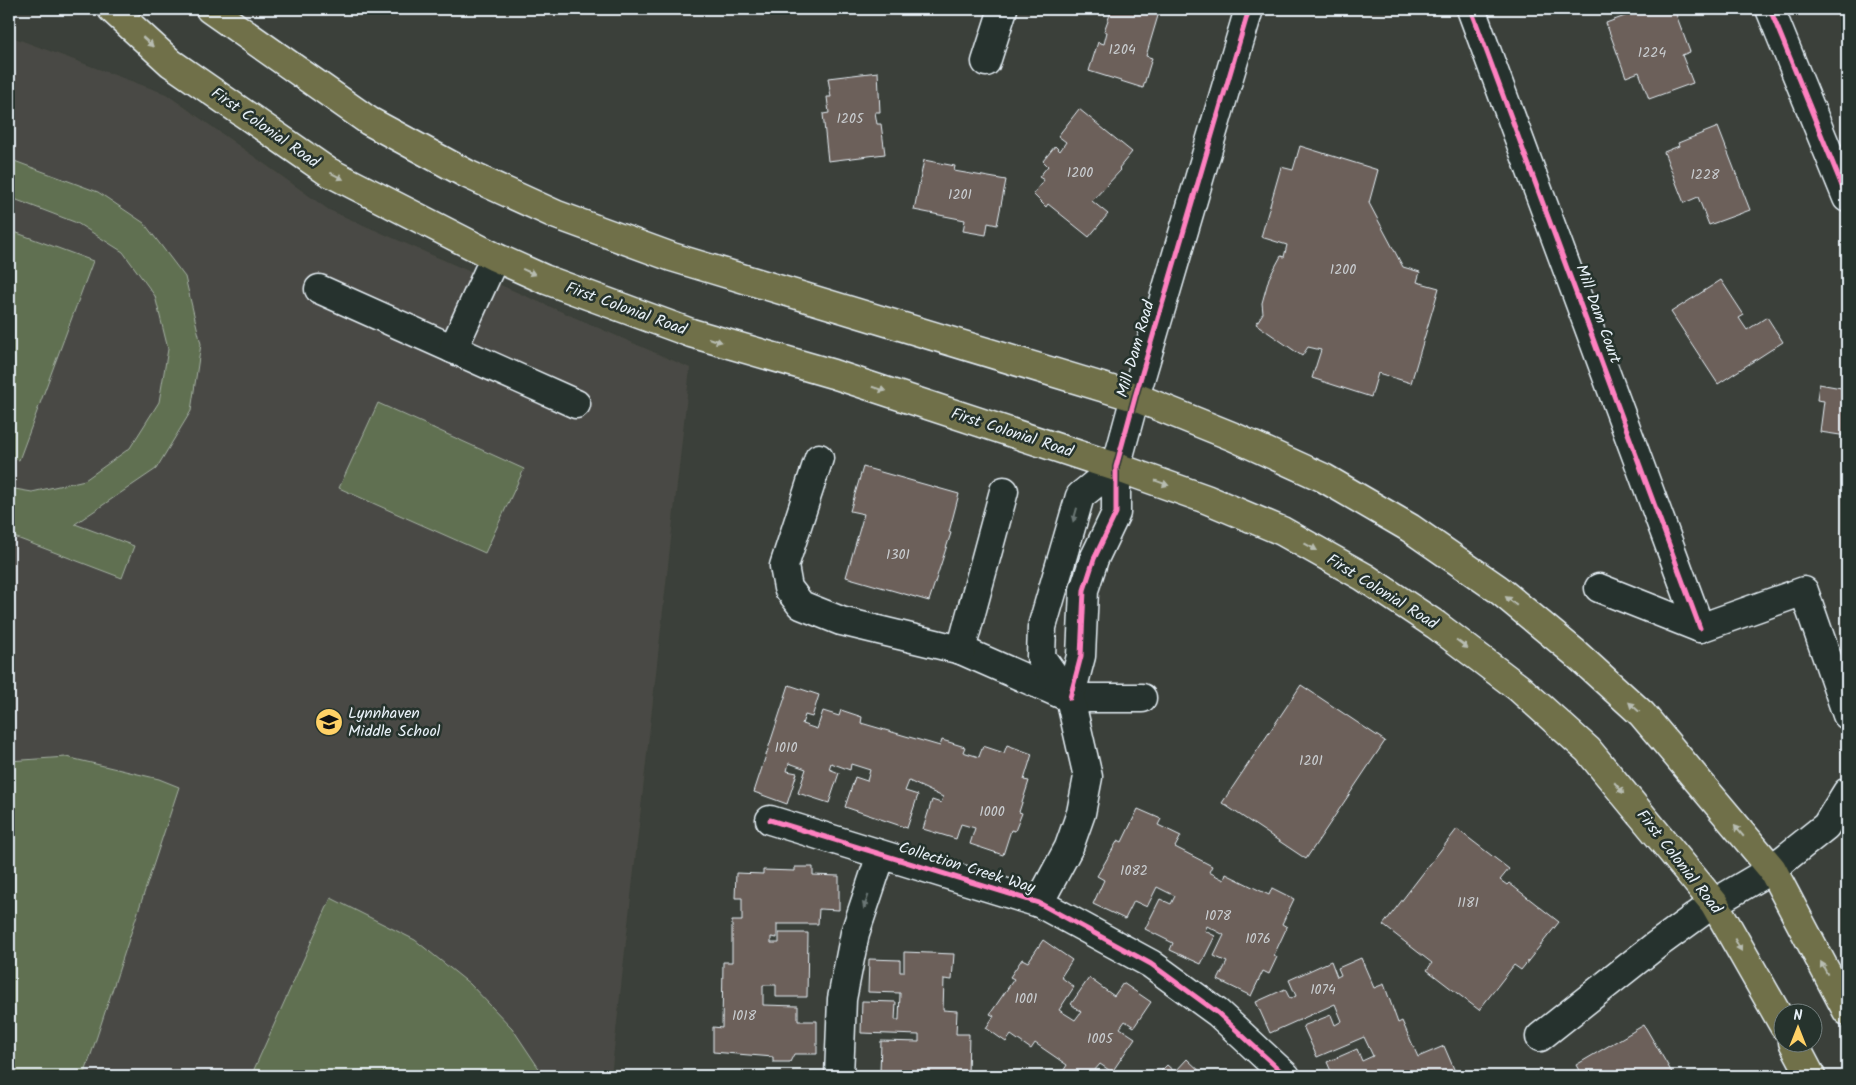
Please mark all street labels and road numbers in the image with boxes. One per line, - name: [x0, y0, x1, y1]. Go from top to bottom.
- street label: First Colonial Road: [206, 81, 325, 175]
- street label: Mill Dam Court: [1569, 261, 1628, 368]
- street label: First Colonial Road: [562, 276, 691, 343]
- street label: Mill Dam Road: [1110, 297, 1162, 400]
- street label: First Colonial Road: [948, 401, 1077, 465]
- street label: First Colonial Road: [1321, 548, 1443, 637]
- street label: First Colonial Road: [1630, 804, 1729, 921]
- street label: Collection Creek Way: [895, 835, 1039, 901]

